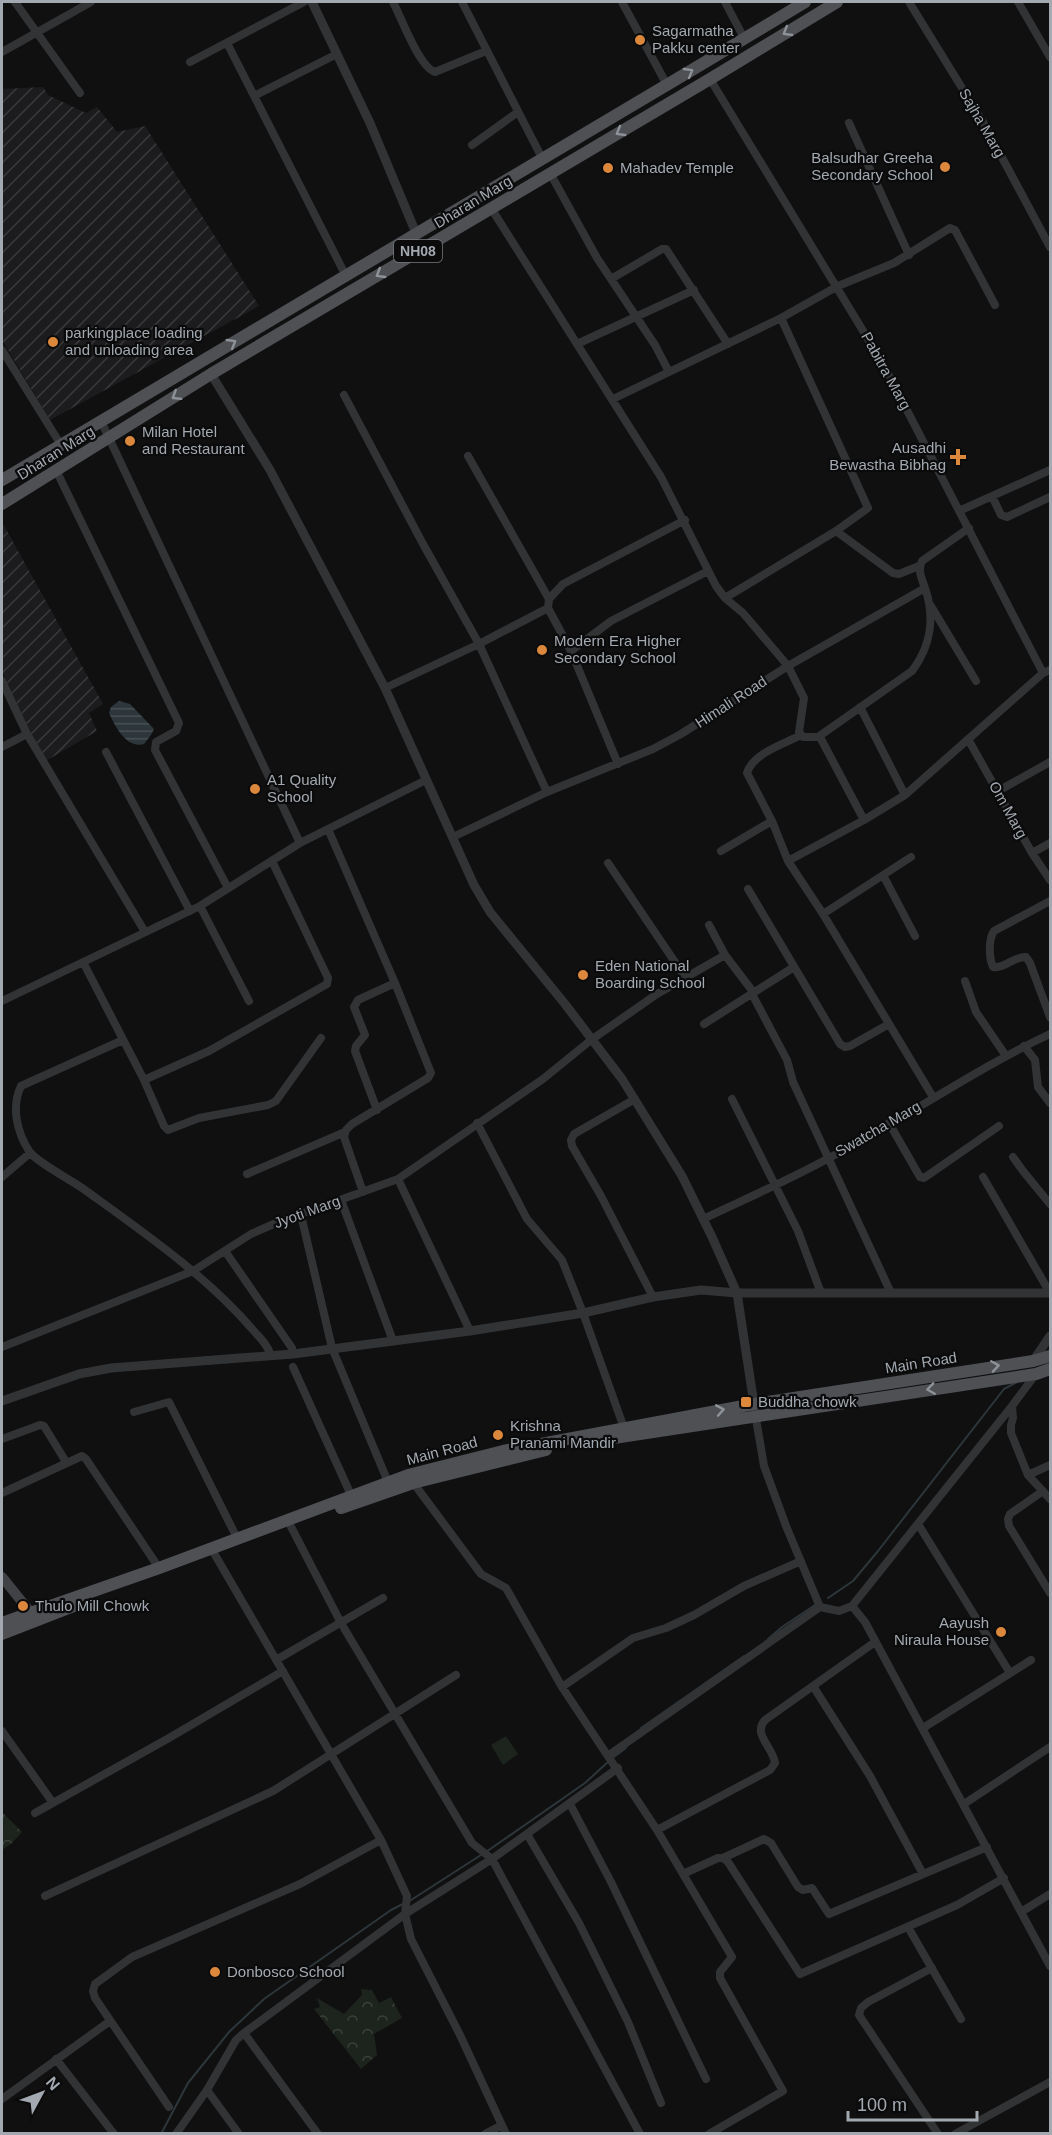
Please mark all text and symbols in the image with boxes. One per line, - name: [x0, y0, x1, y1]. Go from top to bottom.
- place label: Sagarmatha Pakku center: [652, 22, 740, 56]
- one-way arrow: [783, 24, 793, 36]
- marker: Sagarmatha Pakku center: [633, 33, 647, 47]
- one-way arrow: [683, 68, 693, 79]
- street label: Sajha Marg: [956, 85, 1009, 160]
- one-way arrow: [616, 125, 626, 136]
- place label: Balsudhar Greeha Secondary School: [811, 149, 934, 183]
- place label: Mahadev Temple: [620, 159, 734, 176]
- marker: Balsudhar Greeha Secondary School: [938, 160, 952, 174]
- marker: Mahadev Temple: [601, 161, 615, 175]
- street label: Dharan Marg: [431, 172, 515, 231]
- road number: NH08: [394, 240, 442, 262]
- one-way arrow: [376, 267, 386, 279]
- place label: parkingplace loading and unloading area: [65, 324, 203, 358]
- street label: Pabitra Marg: [858, 329, 915, 412]
- marker: parkingplace loading and unloading area: [46, 335, 60, 349]
- one-way arrow: [226, 338, 236, 350]
- one-way arrow: [172, 389, 182, 401]
- street label: Dharan Marg: [14, 422, 97, 483]
- place label: Milan Hotel and Restaurant: [142, 423, 245, 457]
- marker: Milan Hotel and Restaurant: [123, 434, 137, 448]
- place label: Ausadhi Bewastha Bibhag: [829, 439, 946, 473]
- marker: Ausadhi Bewastha Bibhag: [951, 450, 965, 464]
- place label: Modern Era Higher Secondary School: [554, 632, 681, 666]
- marker: Modern Era Higher Secondary School: [535, 643, 549, 657]
- street label: Himali Road: [692, 672, 770, 731]
- place label: A1 Quality School: [267, 771, 337, 805]
- street label: Om Marg: [986, 778, 1031, 841]
- marker: A1 Quality School: [248, 782, 262, 796]
- place label: Eden National Boarding School: [595, 957, 705, 991]
- marker: Eden National Boarding School: [576, 968, 590, 982]
- street label: Swatcha Marg: [832, 1097, 924, 1160]
- street label: Jyoti Marg: [271, 1192, 342, 1231]
- street label: Main Road: [884, 1348, 958, 1377]
- one-way arrow: [991, 1361, 1000, 1373]
- one-way arrow: [926, 1383, 935, 1395]
- place label: Buddha chowk: [758, 1393, 857, 1410]
- marker: Buddha chowk: [739, 1395, 753, 1409]
- one-way arrow: [715, 1404, 725, 1417]
- place label: Krishna Pranami Mandir: [510, 1417, 616, 1451]
- marker: Krishna Pranami Mandir: [491, 1428, 505, 1442]
- street label: Main Road: [405, 1433, 479, 1468]
- place label: Thulo Mill Chowk: [35, 1597, 150, 1614]
- marker: Thulo Mill Chowk: [16, 1599, 30, 1613]
- place label: Aayush Niraula House: [894, 1614, 989, 1648]
- marker: Aayush Niraula House: [994, 1625, 1008, 1639]
- place label: Donbosco School: [227, 1963, 345, 1980]
- marker: Donbosco School: [208, 1965, 222, 1979]
- north arrow: [12, 2063, 72, 2123]
- text: N: [43, 2074, 63, 2093]
- scale bar: [848, 2084, 977, 2122]
- text: 100 m: [857, 2095, 907, 2115]

